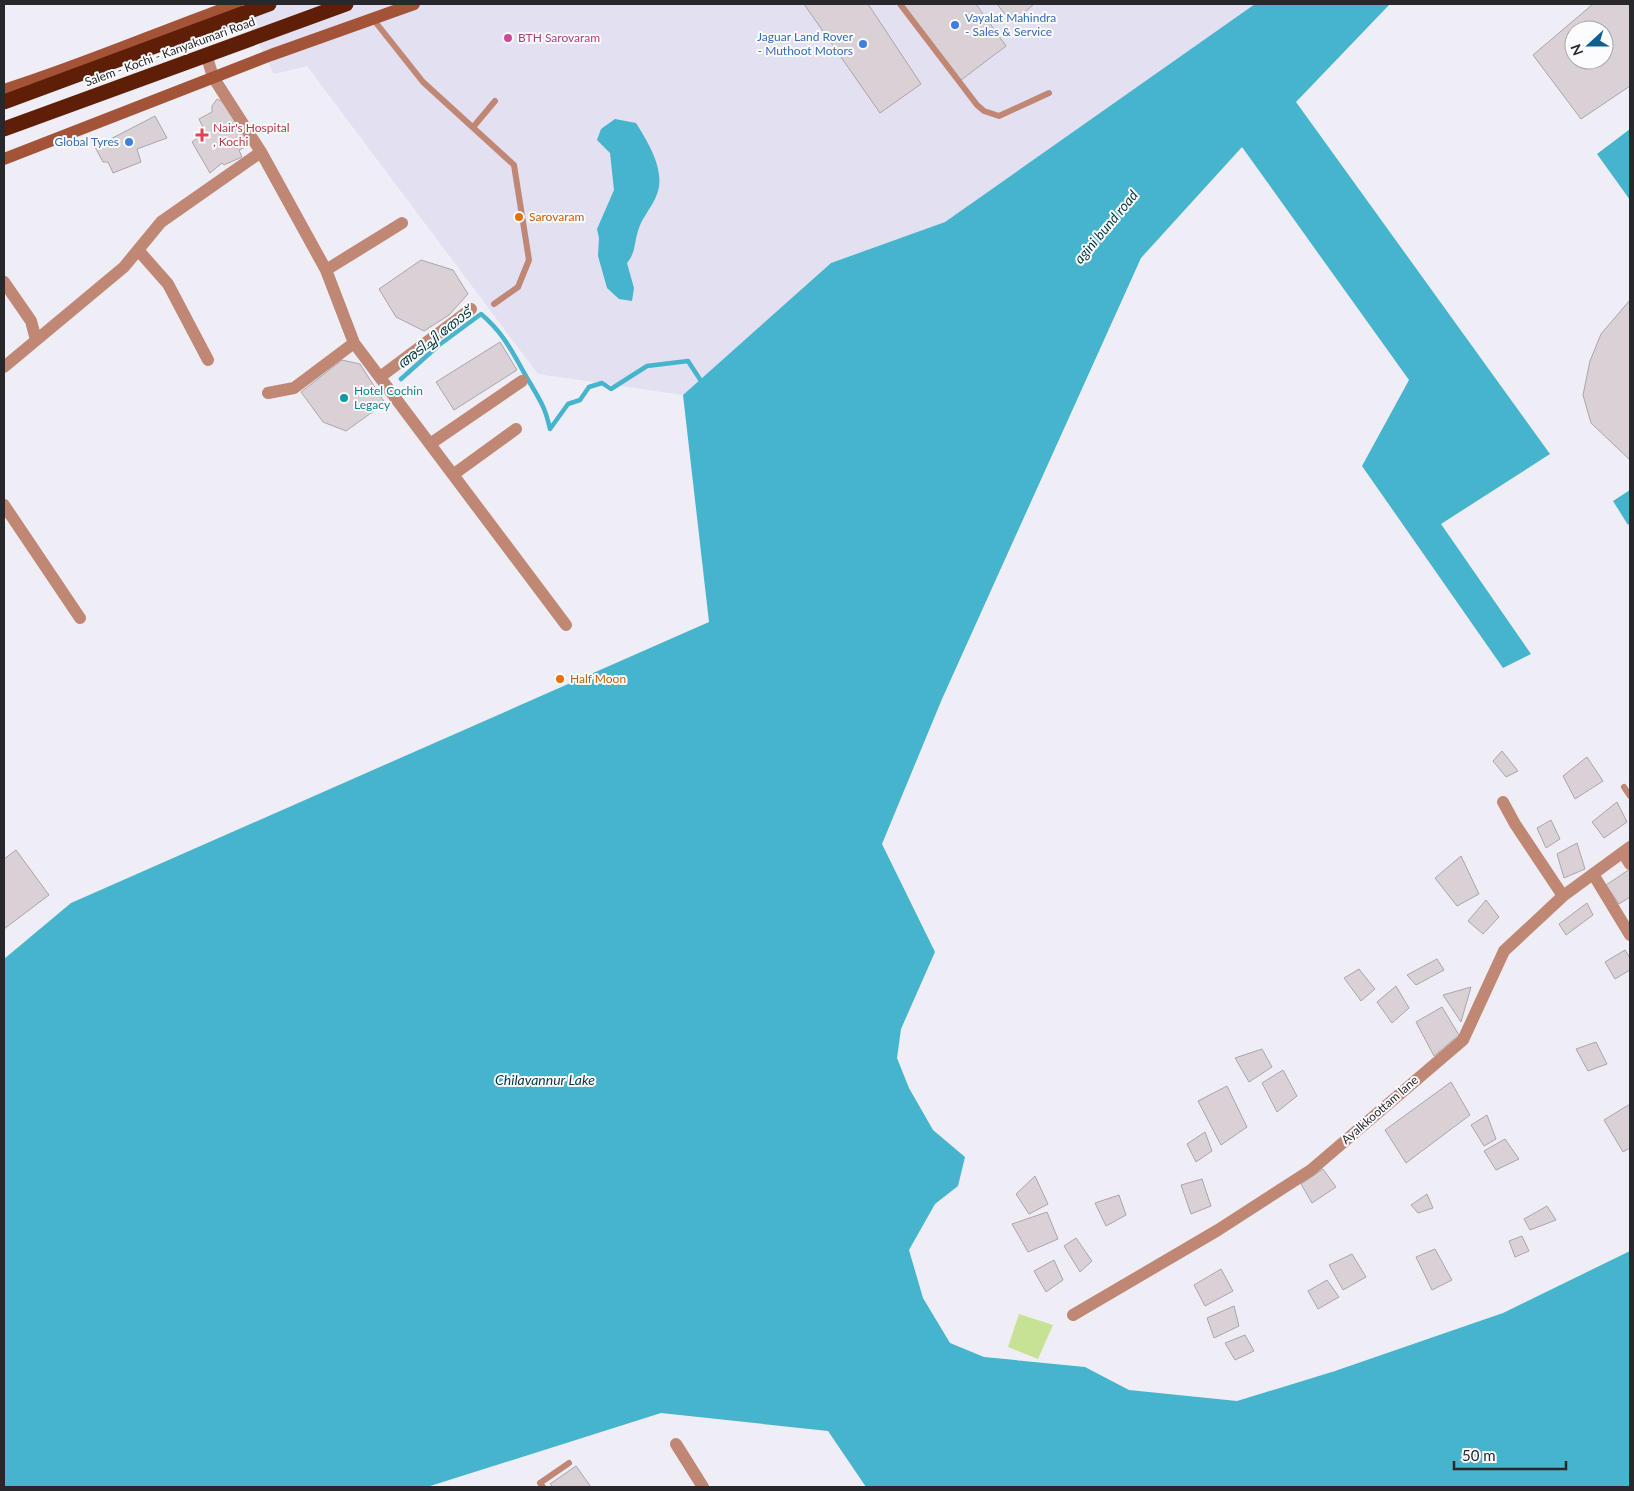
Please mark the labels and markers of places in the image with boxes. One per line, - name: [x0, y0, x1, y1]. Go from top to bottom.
- place label: Vayalat Mahindra - Sales & Service: [965, 10, 1056, 39]
- marker: Vayalat Mahindra - Sales & Service: [949, 19, 961, 31]
- place label: Jaguar Land Rover - Muthoot Motors: [757, 29, 854, 58]
- place label: BTH Sarovaram: [518, 30, 600, 45]
- marker: BTH Sarovaram: [502, 32, 514, 44]
- marker: Jaguar Land Rover - Muthoot Motors: [857, 38, 869, 50]
- place label: Nair's Hospital , Kochi: [213, 120, 290, 149]
- marker: Nair's Hospital , Kochi: [195, 128, 209, 142]
- place label: Global Tyres: [55, 134, 119, 149]
- marker: Global Tyres: [123, 136, 135, 148]
- place label: Sarovaram: [529, 209, 584, 224]
- marker: Sarovaram: [513, 211, 525, 223]
- place label: Hotel Cochin Legacy: [354, 383, 423, 412]
- marker: Hotel Cochin Legacy: [338, 392, 350, 404]
- place label: Half Moon: [570, 671, 626, 686]
- marker: Half Moon: [554, 673, 566, 685]

